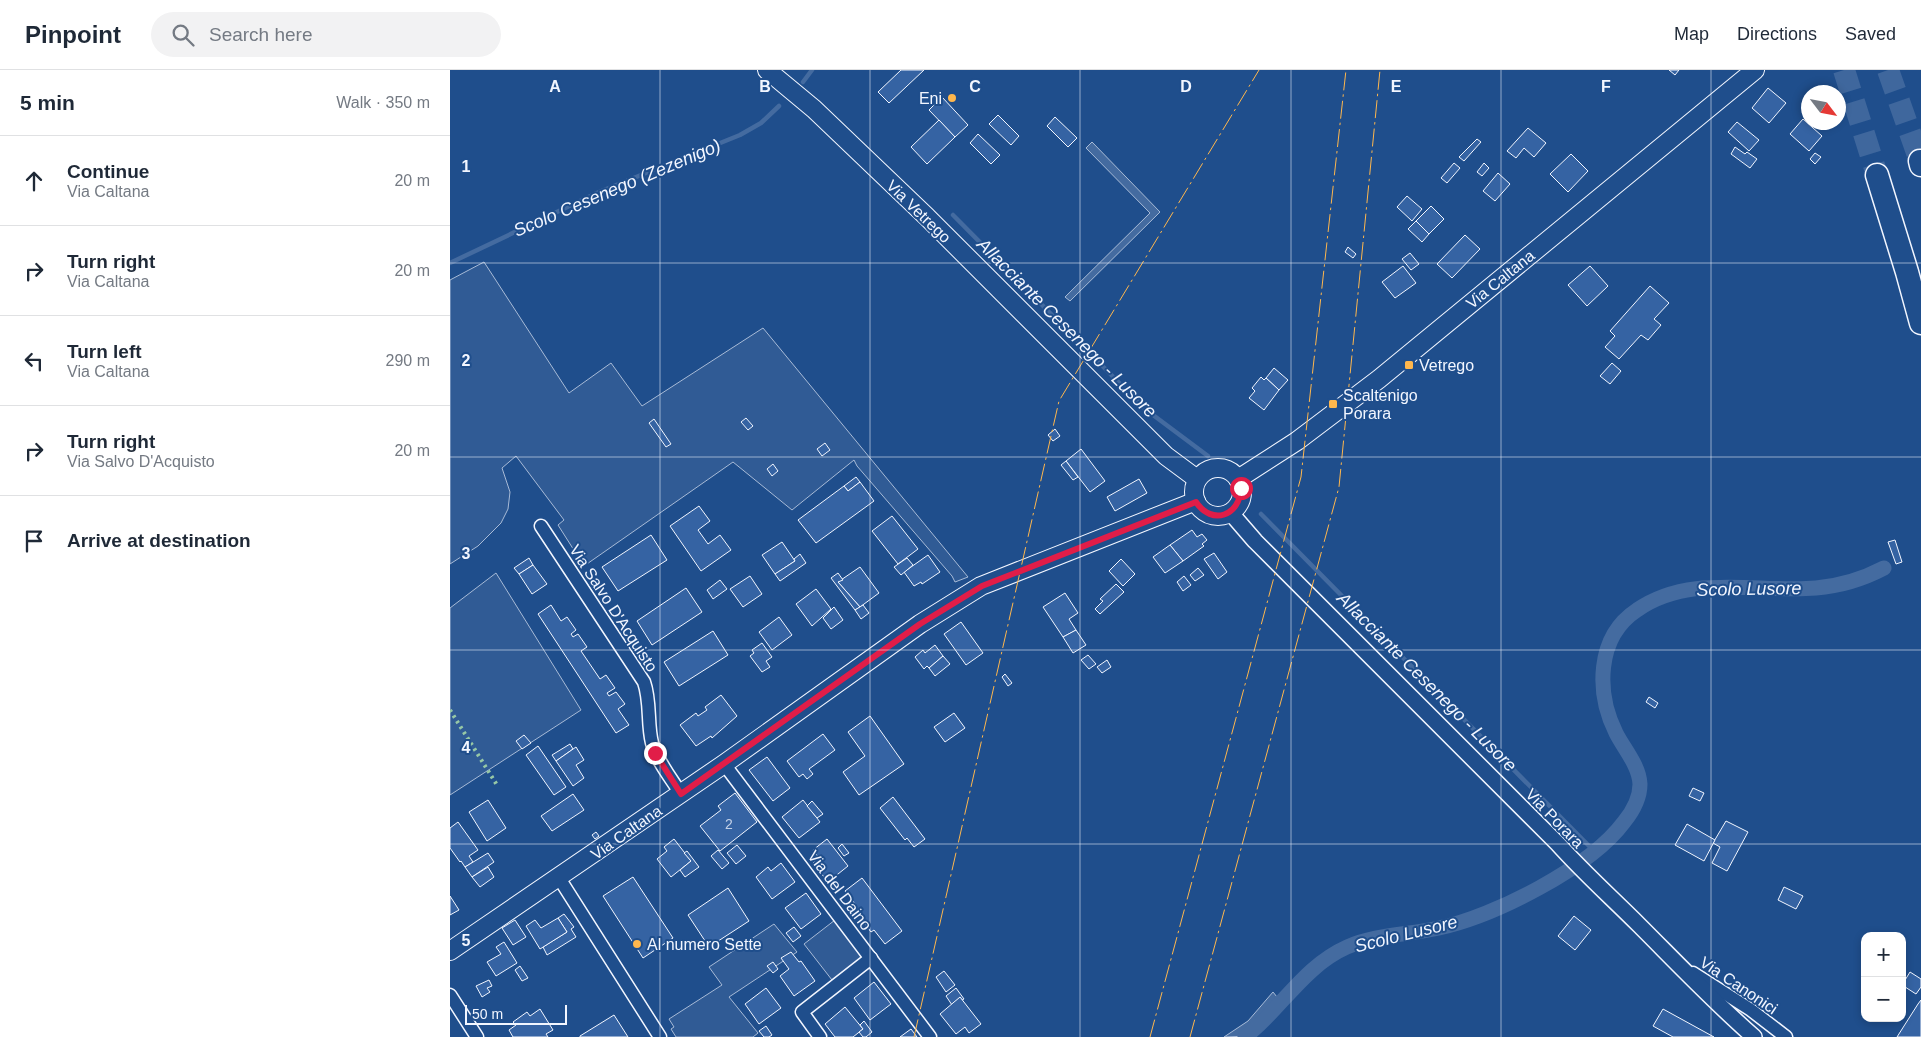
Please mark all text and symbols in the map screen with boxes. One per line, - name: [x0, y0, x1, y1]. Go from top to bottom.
- search box: [151, 12, 501, 57]
- text: Pinpoint: [25, 21, 121, 48]
- icon: search: [169, 21, 197, 49]
- text: Search here: [209, 24, 313, 45]
- text: Map: [1674, 24, 1709, 44]
- text: Directions: [1737, 24, 1817, 44]
- text: Saved: [1845, 24, 1896, 44]
- text: A: [549, 78, 561, 95]
- text: B: [759, 78, 771, 95]
- text: C: [969, 78, 981, 95]
- text: D: [1180, 78, 1192, 95]
- text: E: [1391, 78, 1402, 95]
- text: F: [1601, 78, 1611, 95]
- north arrow: [1801, 85, 1846, 130]
- place label: Eni: [919, 90, 942, 107]
- text: 5 min: [20, 91, 75, 114]
- marker: Eni: [946, 92, 958, 104]
- text: Walk · 350 m: [336, 94, 430, 111]
- water label: Scolo Cesenego (Zezenigo): [510, 135, 724, 241]
- text: 1: [462, 158, 471, 175]
- text: Continue: [67, 161, 149, 182]
- icon: ahead: [20, 167, 48, 195]
- text: 20 m: [394, 172, 430, 189]
- street label: Via Vetrego: [883, 177, 954, 246]
- text: Via Caltana: [67, 183, 149, 200]
- water label: Allacciante Cesenego - Lusore: [973, 234, 1161, 422]
- street label: Via Caltana: [1463, 247, 1538, 312]
- text: Turn right: [67, 251, 155, 272]
- icon: right: [20, 257, 48, 285]
- text: 20 m: [394, 262, 430, 279]
- text: Via Caltana: [67, 273, 149, 290]
- text: Turn left: [67, 341, 142, 362]
- icon: left: [20, 347, 48, 375]
- text: 290 m: [386, 352, 430, 369]
- text: 2: [462, 352, 471, 369]
- place label: Vetrego: [1419, 357, 1474, 374]
- marker: Vetrego: [1403, 359, 1415, 371]
- text: Via Caltana: [67, 363, 149, 380]
- place label: Scaltenigo Porara: [1343, 387, 1418, 422]
- marker: Scaltenigo Porara: [1327, 398, 1339, 410]
- text: Turn right: [67, 431, 155, 452]
- icon: right: [20, 437, 48, 465]
- text: 20 m: [394, 442, 430, 459]
- text: Via Salvo D'Acquisto: [67, 453, 215, 470]
- route start: [1230, 477, 1253, 500]
- icon: arrive: [20, 527, 48, 555]
- text: Arrive at destination: [67, 530, 251, 551]
- street label: Via Salvo D'Acquisto: [566, 542, 661, 675]
- text: 3: [462, 545, 471, 562]
- water label: Scolo Lusore: [1696, 578, 1802, 600]
- water label: Allacciante Cesenego - Lusore: [1333, 588, 1521, 776]
- text: 4: [462, 739, 471, 756]
- route end: [644, 742, 667, 765]
- street label: Via Porara: [1522, 785, 1587, 851]
- street label: Via Caltana: [588, 802, 665, 863]
- house number: 2: [725, 816, 733, 832]
- street label: Via del Daino: [804, 847, 875, 933]
- water label: Scolo Lusore: [1353, 912, 1459, 956]
- text: 5: [462, 932, 471, 949]
- map controls: [1861, 932, 1906, 1022]
- button: +: [1861, 932, 1906, 977]
- place label: Al numero Sette: [647, 936, 762, 953]
- marker: Al numero Sette: [631, 938, 643, 950]
- street label: Via Canonici: [1697, 953, 1781, 1017]
- button: −: [1861, 977, 1906, 1022]
- scale bar: [465, 1002, 568, 1025]
- text: 50 m: [472, 1006, 503, 1022]

